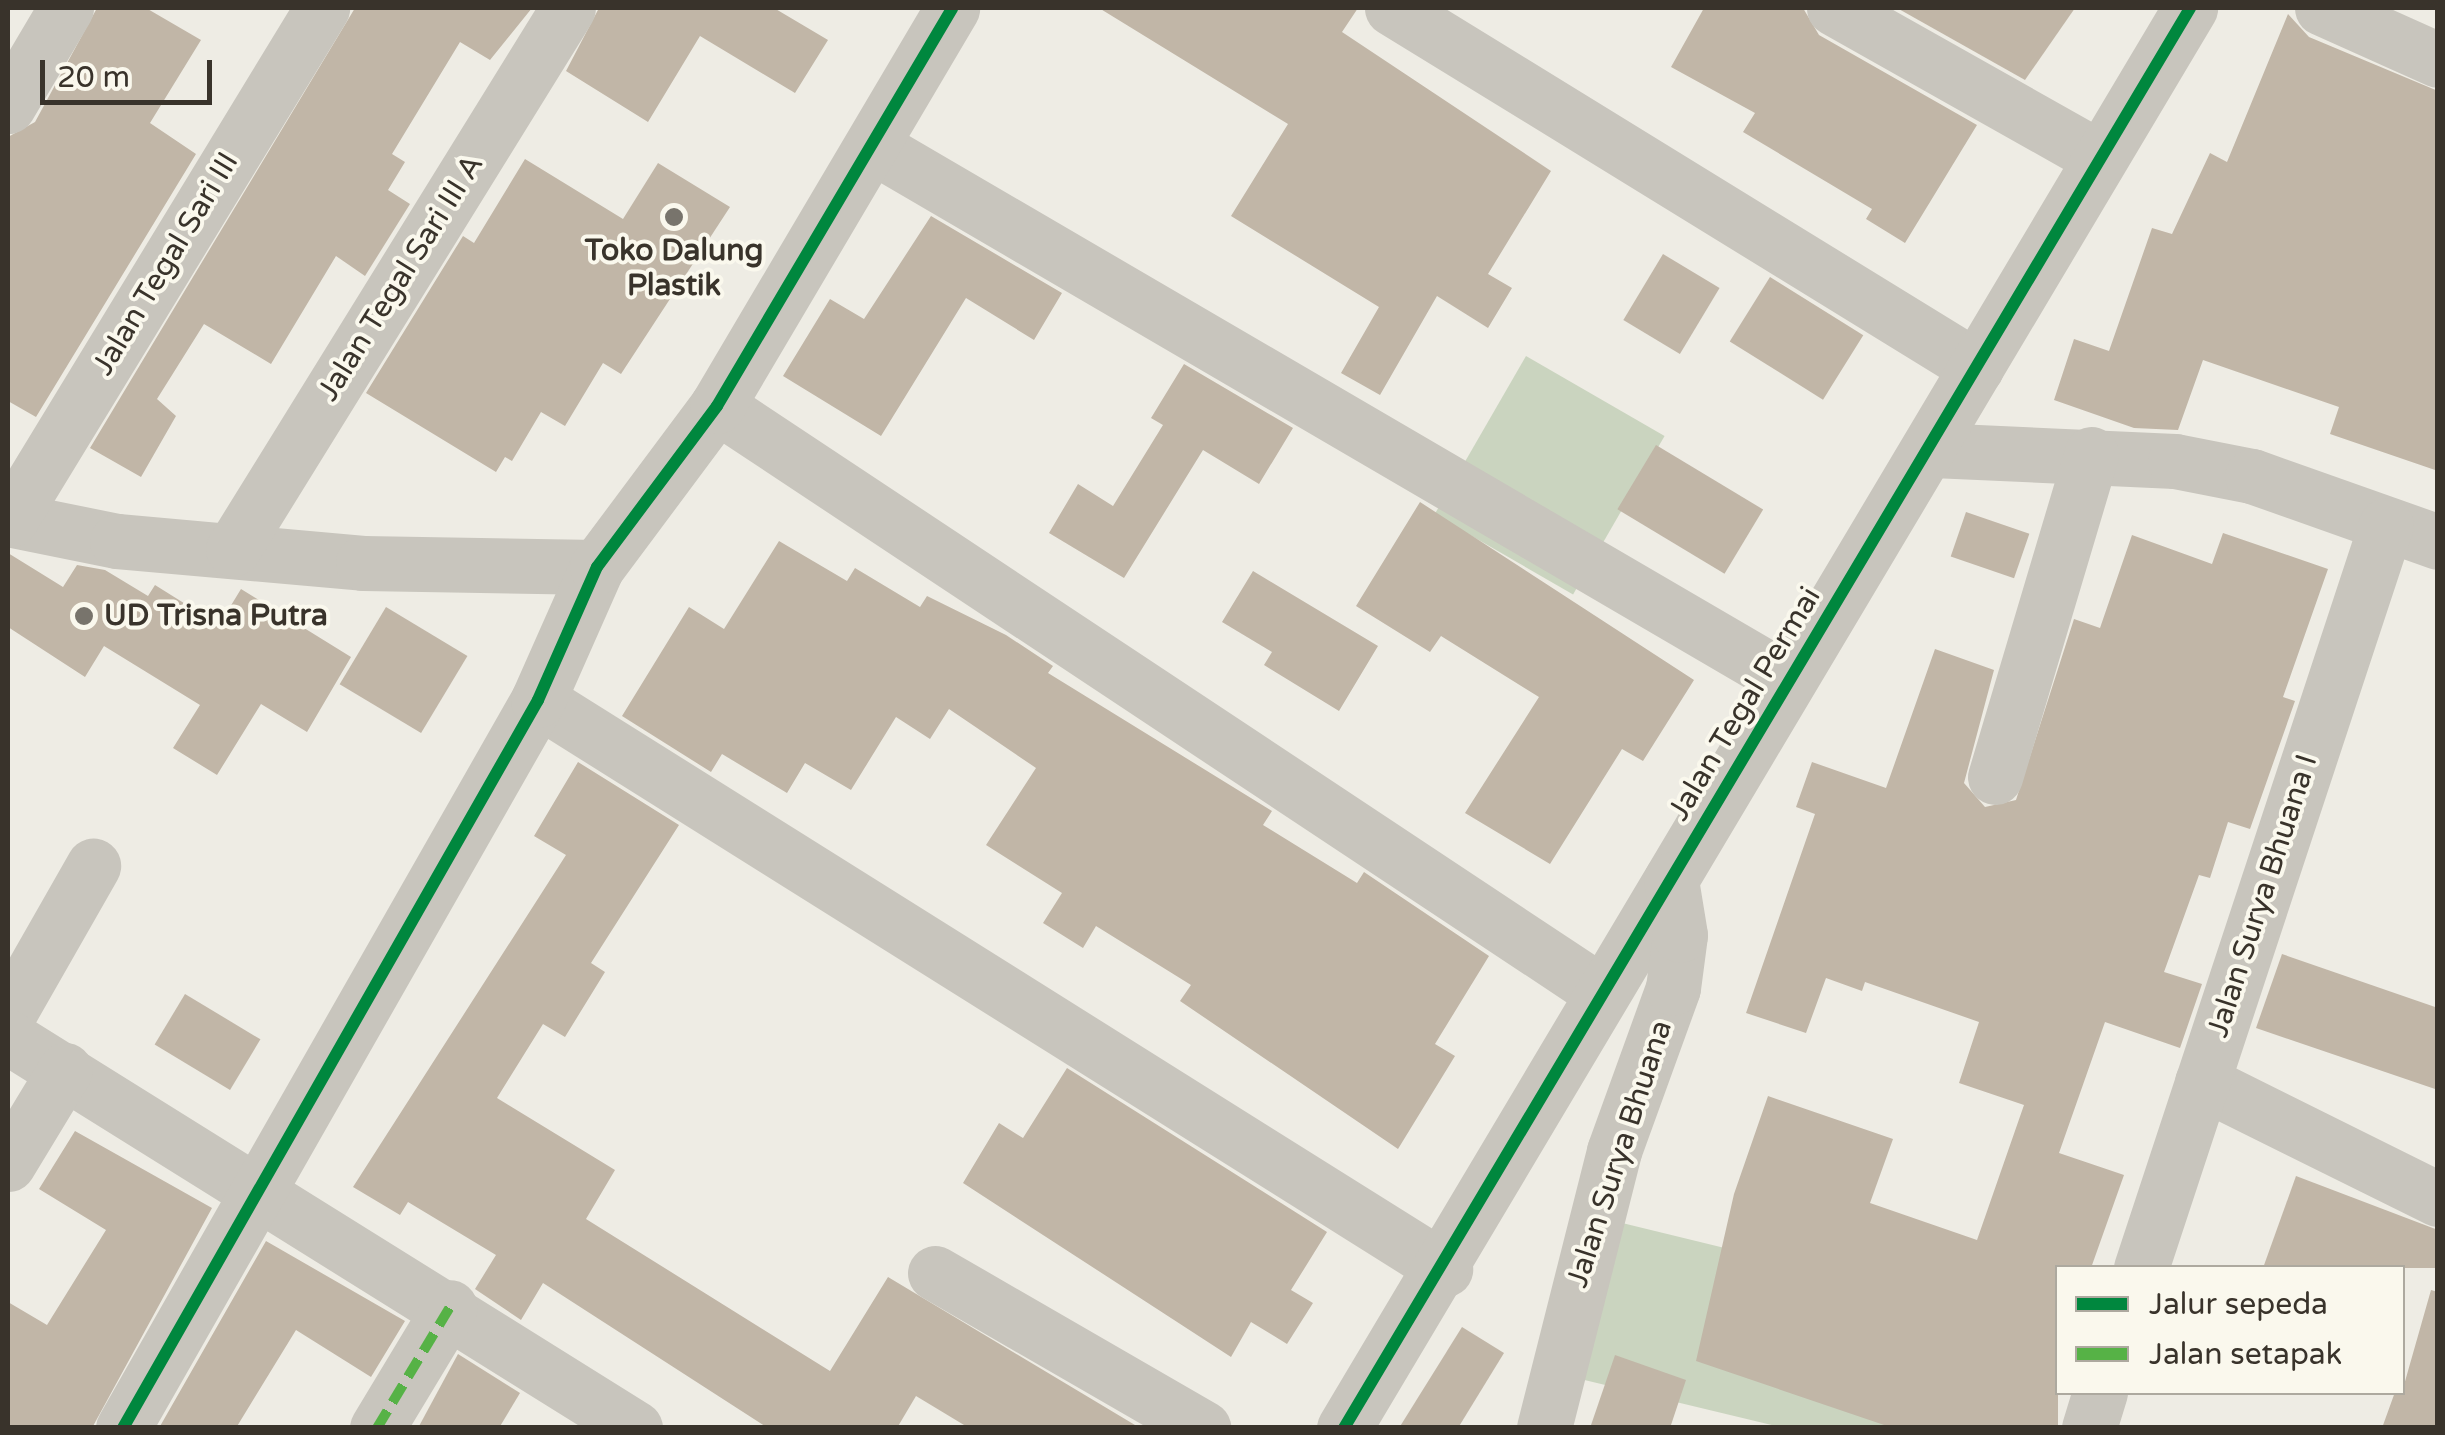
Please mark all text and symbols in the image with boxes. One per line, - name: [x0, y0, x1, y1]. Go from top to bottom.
- scale bar: [45, 40, 218, 102]
- text: 20 m: [57, 59, 130, 96]
- street label: Jalan Tegal Sari III: [85, 146, 247, 382]
- street label: Jalan Tegal Sari III A: [311, 148, 491, 408]
- marker: Toko Dalung Plastik: [663, 206, 685, 228]
- place label: Toko Dalung Plastik: [585, 233, 763, 304]
- street label: Jalan Tegal Permai: [1661, 581, 1829, 827]
- place label: UD Trisna Putra: [104, 598, 328, 634]
- marker: UD Trisna Putra: [73, 605, 95, 627]
- street label: Jalan Surya Bhuana I: [2200, 750, 2326, 1042]
- street label: Jalan Surya Bhuana: [1560, 1016, 1680, 1292]
- legend: [2055, 1265, 2405, 1395]
- text: Jalur sepeda: [2149, 1286, 2328, 1323]
- text: Jalan setapak: [2149, 1336, 2342, 1373]

